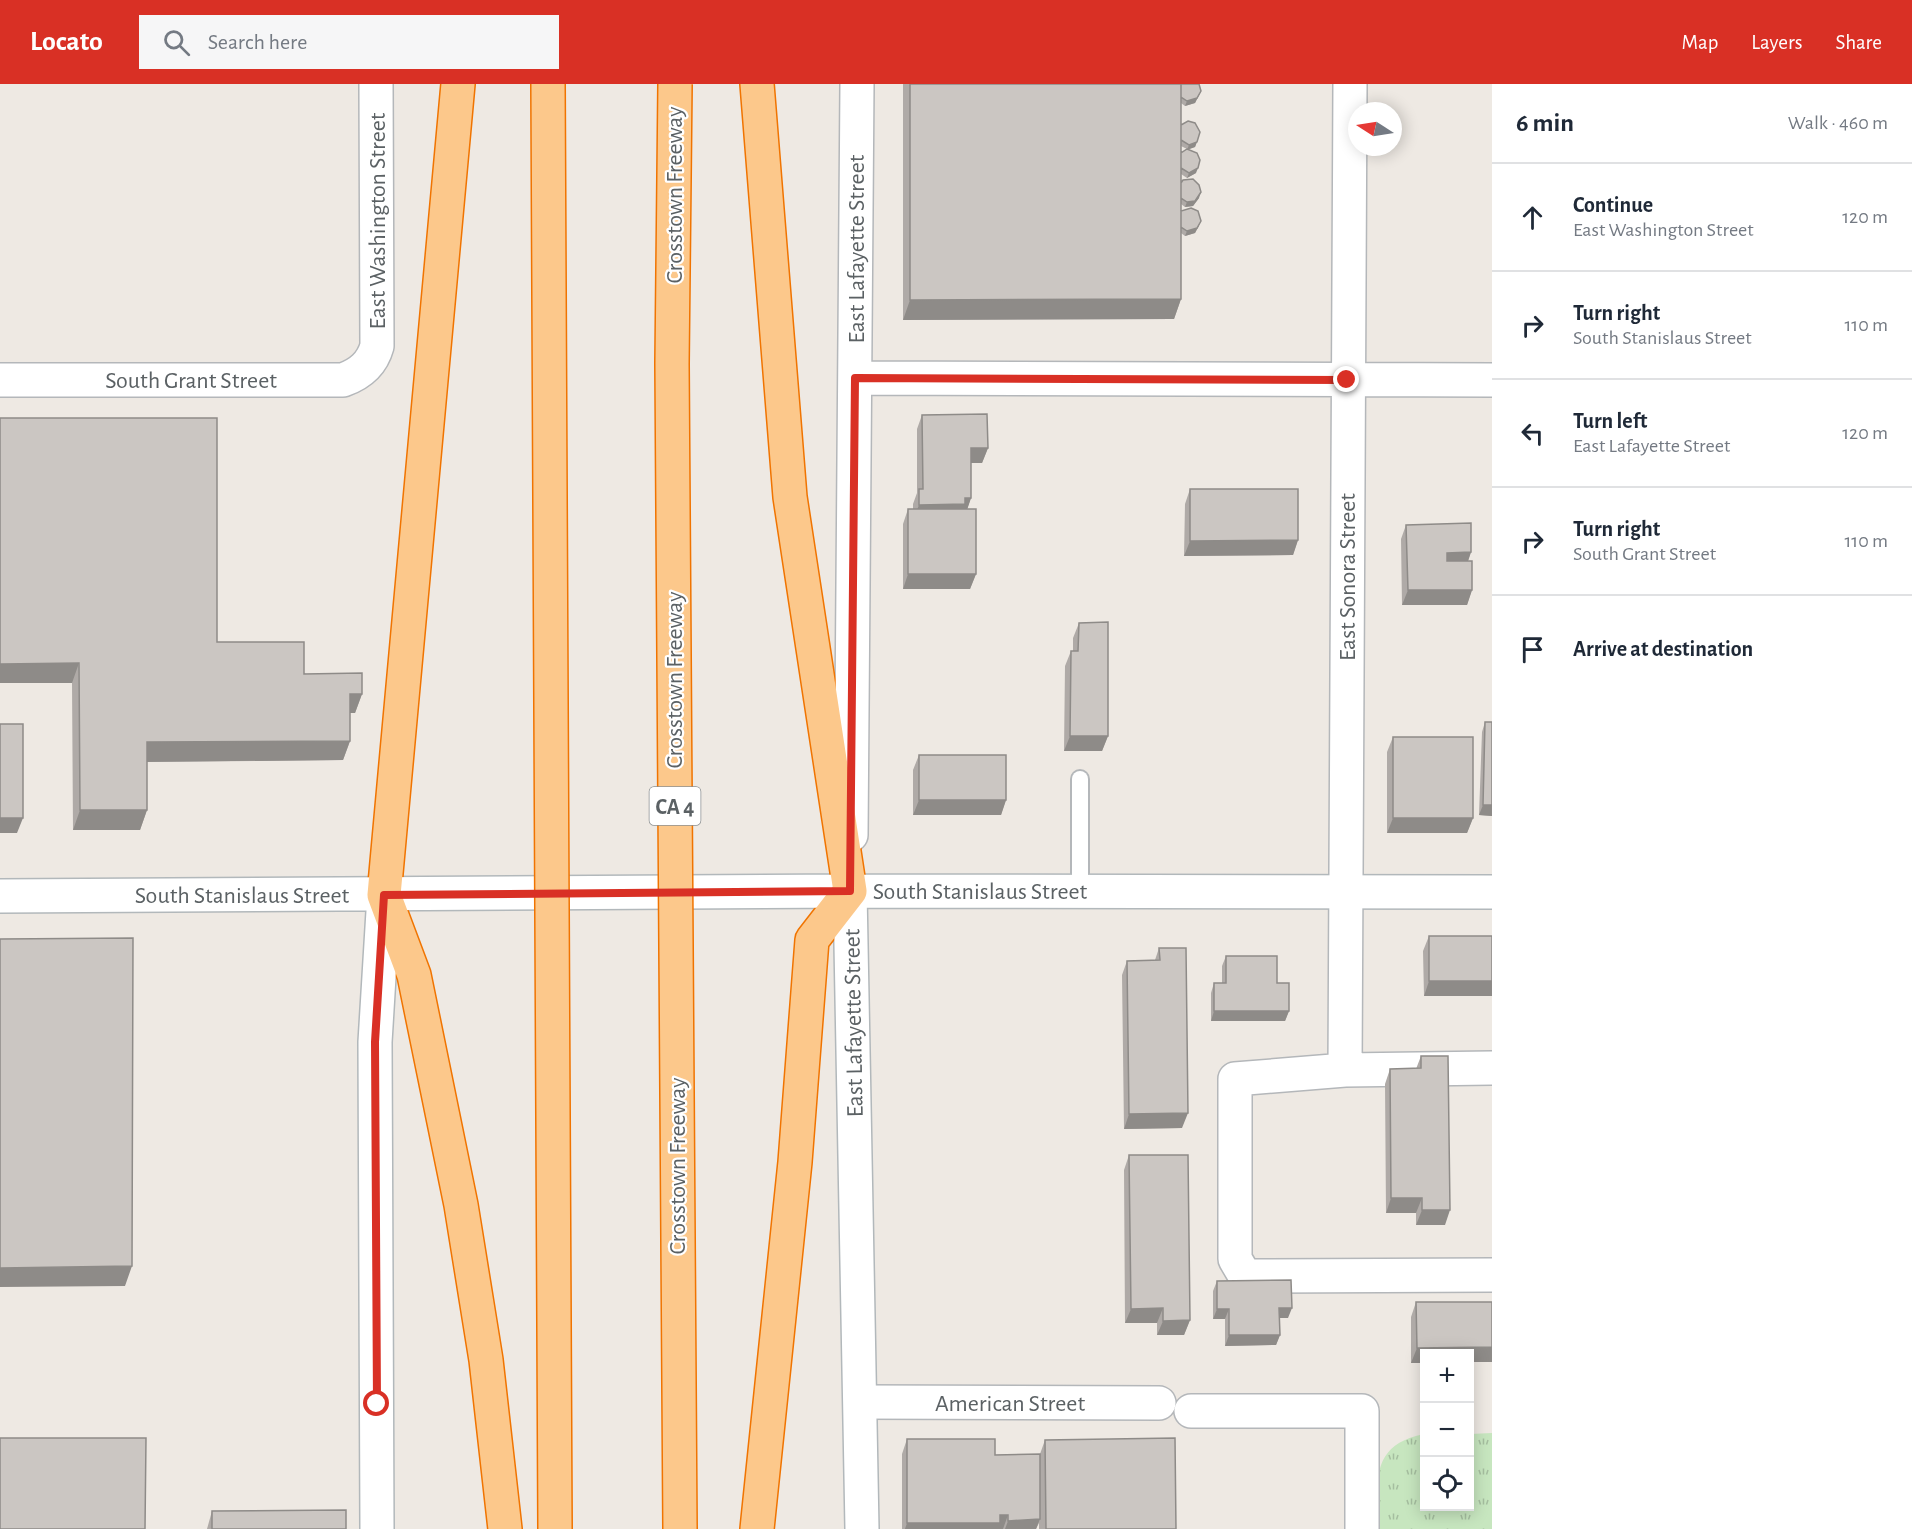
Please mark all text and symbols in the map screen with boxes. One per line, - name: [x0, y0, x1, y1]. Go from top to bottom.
- search box: [139, 15, 559, 69]
- icon: search: [160, 26, 193, 59]
- text: Locato: [30, 28, 103, 56]
- text: Search here: [208, 31, 307, 53]
- text: Map: [1682, 32, 1718, 53]
- text: Layers: [1751, 32, 1802, 53]
- text: Share: [1835, 32, 1882, 53]
- north arrow: [1348, 102, 1402, 156]
- street label: Crosstown Freeway: [663, 107, 687, 283]
- text: 6 min: [1516, 110, 1574, 136]
- street label: East Washington Street: [366, 112, 390, 329]
- text: Walk · 460 m: [1788, 113, 1888, 133]
- street label: East Lafayette Street: [845, 154, 869, 343]
- text: Continue: [1573, 194, 1653, 216]
- icon: ahead: [1516, 201, 1549, 234]
- text: 120 m: [1842, 207, 1888, 227]
- text: East Washington Street: [1573, 220, 1754, 240]
- text: Turn right: [1573, 302, 1660, 324]
- icon: right: [1516, 309, 1549, 342]
- text: 110 m: [1844, 315, 1888, 335]
- text: South Stanislaus Street: [1573, 328, 1752, 348]
- route end: [1333, 366, 1359, 392]
- street label: South Grant Street: [105, 369, 277, 393]
- text: Turn left: [1573, 410, 1647, 432]
- icon: left: [1516, 417, 1549, 450]
- text: 120 m: [1842, 423, 1888, 443]
- text: East Lafayette Street: [1573, 436, 1730, 456]
- street label: East Sonora Street: [1336, 493, 1360, 661]
- text: Turn right: [1573, 518, 1660, 540]
- icon: right: [1516, 525, 1549, 558]
- text: 110 m: [1844, 531, 1888, 551]
- text: South Grant Street: [1573, 544, 1716, 564]
- street label: Crosstown Freeway: [663, 592, 687, 768]
- icon: arrive: [1516, 633, 1549, 666]
- text: Arrive at destination: [1573, 638, 1753, 660]
- road number: CA 4: [650, 787, 700, 825]
- street label: South Stanislaus Street: [873, 880, 1088, 904]
- street label: South Stanislaus Street: [135, 884, 350, 908]
- street label: East Lafayette Street: [840, 928, 868, 1118]
- street label: Crosstown Freeway: [666, 1078, 690, 1254]
- map controls: [1420, 1349, 1474, 1511]
- button: +: [1420, 1349, 1474, 1403]
- route start: [363, 1390, 389, 1416]
- street label: American Street: [935, 1392, 1085, 1416]
- button: −: [1420, 1403, 1474, 1457]
- button: locate: [1420, 1457, 1474, 1511]

